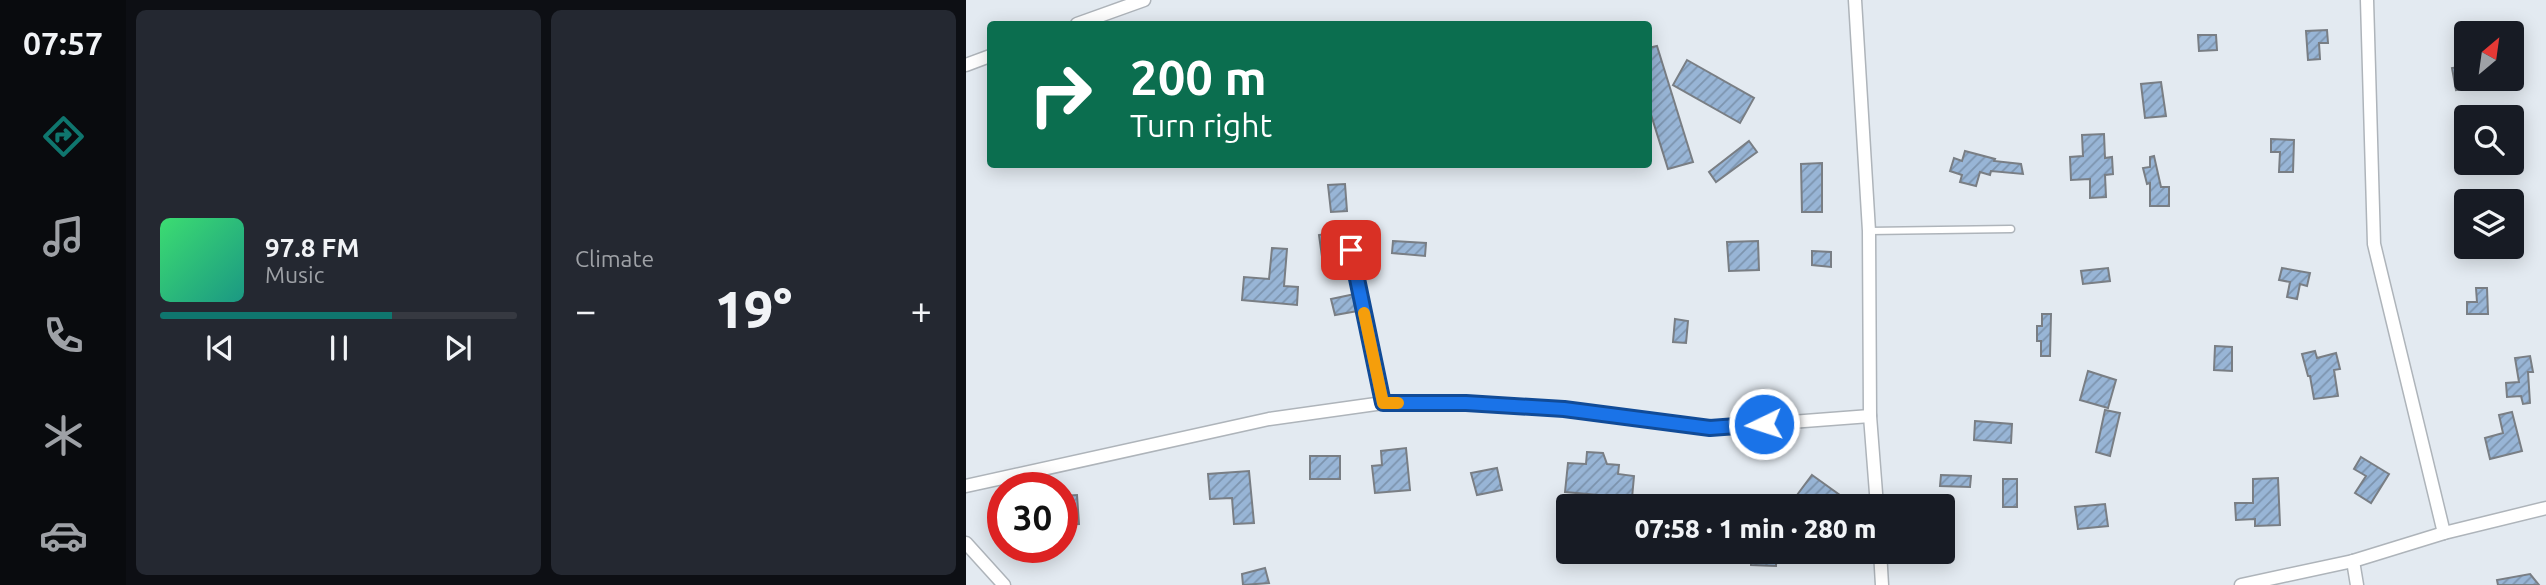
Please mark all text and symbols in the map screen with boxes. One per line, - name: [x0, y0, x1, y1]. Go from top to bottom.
- north arrow: [2454, 21, 2524, 91]
- map controls: [2454, 21, 2524, 259]
- text: 07:57: [23, 25, 103, 61]
- icon: right: [1015, 49, 1106, 140]
- text: 200 m: [1130, 49, 1267, 104]
- button: search: [2454, 105, 2524, 175]
- text: Turn right: [1130, 107, 1272, 143]
- icon: directions: [39, 112, 88, 161]
- button: layers: [2454, 189, 2524, 259]
- icon: music: [39, 212, 88, 261]
- pin: [1321, 220, 1381, 280]
- icon: arrive: [1332, 231, 1370, 269]
- text: 97.8 FM: [265, 233, 359, 262]
- text: Climate: [575, 246, 654, 271]
- text: Music: [265, 262, 324, 287]
- text: 19°: [715, 280, 792, 338]
- text: −: [575, 289, 596, 331]
- text: +: [911, 289, 932, 331]
- icon: phone: [39, 311, 88, 360]
- icon: previous: [201, 329, 239, 367]
- icon: pause: [320, 329, 358, 367]
- icon: next: [439, 329, 477, 367]
- position arrow: [1727, 387, 1801, 461]
- icon: climate: [39, 411, 88, 460]
- speed limit sign: 30: [987, 472, 1078, 563]
- icon: car: [39, 511, 88, 560]
- text: 07:58 · 1 min · 280 m: [1635, 514, 1876, 543]

